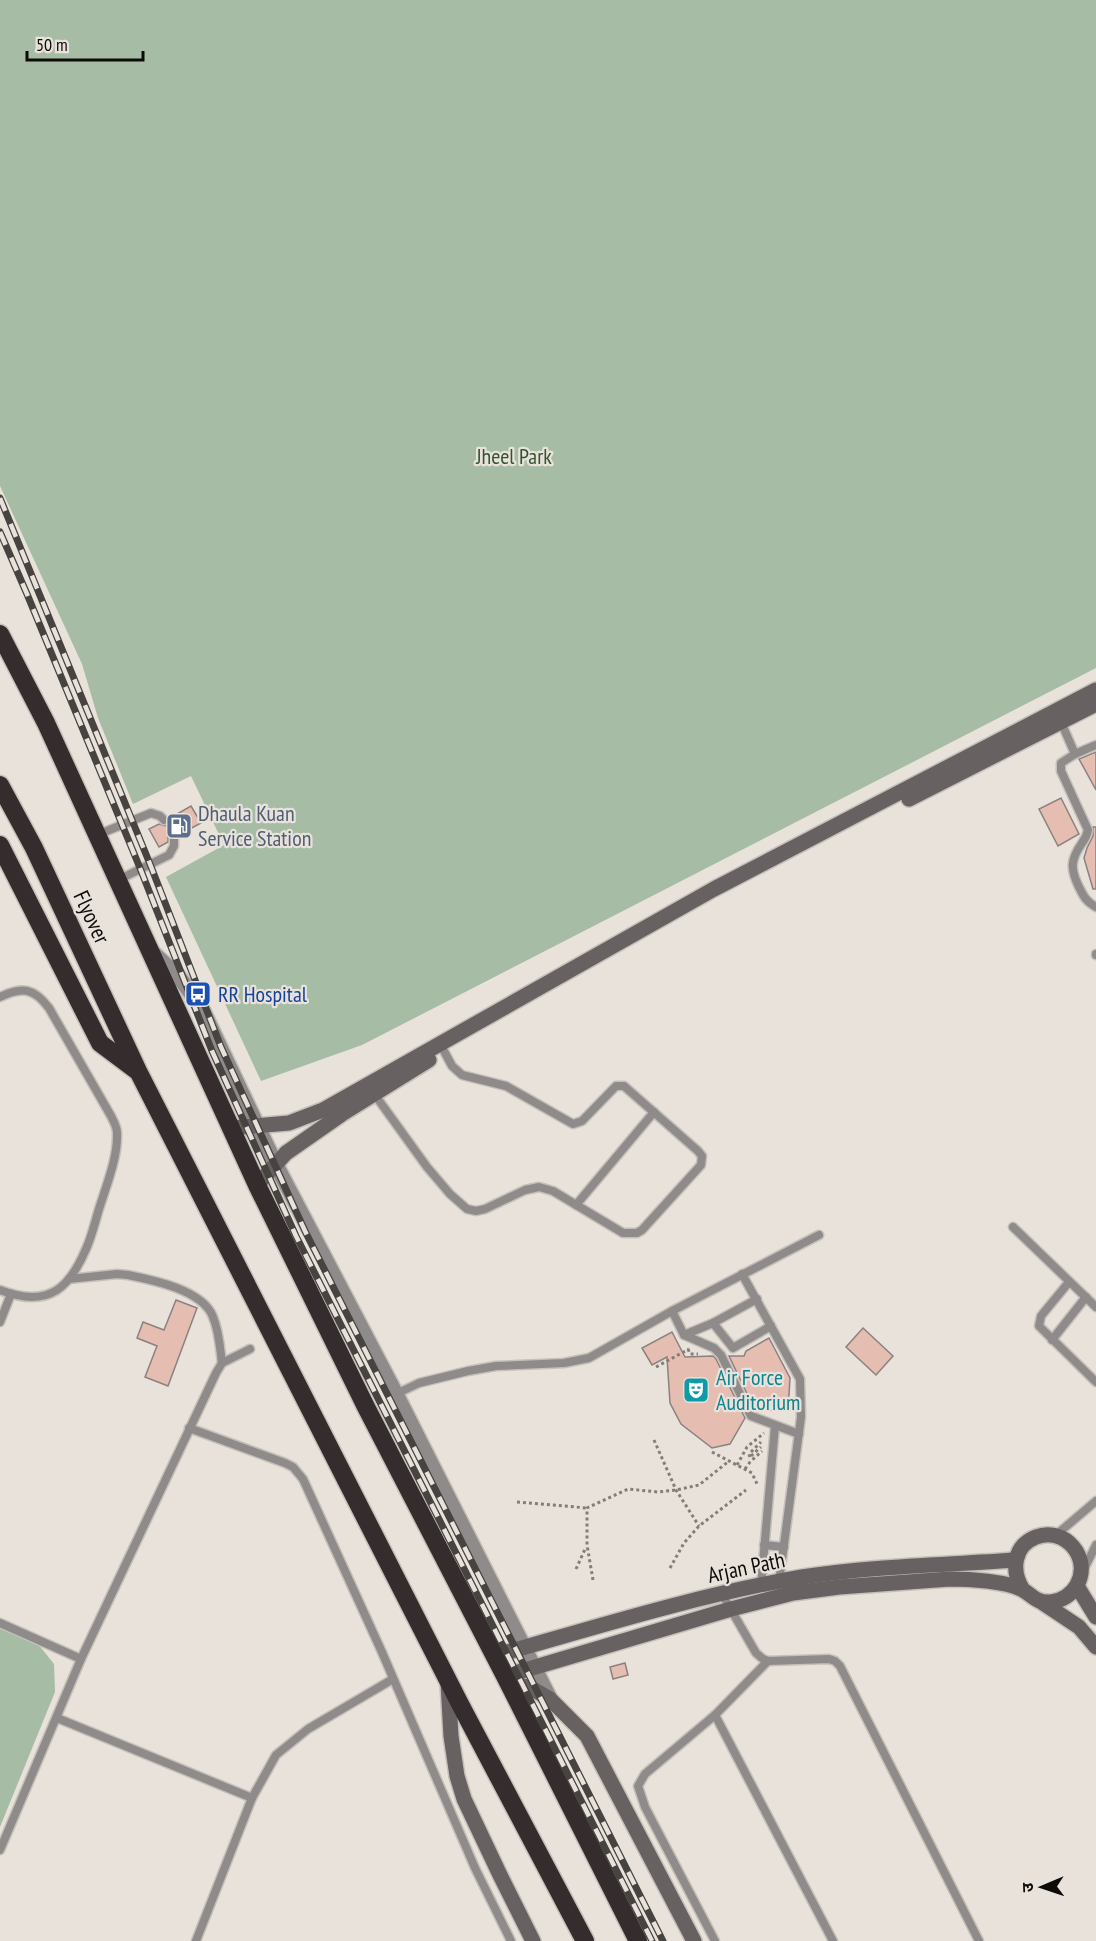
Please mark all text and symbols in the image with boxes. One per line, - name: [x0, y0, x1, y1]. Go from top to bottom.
- scale bar: [27, 24, 142, 62]
- text: 50 m: [36, 33, 68, 56]
- park label: Jheel Park: [475, 442, 552, 470]
- place label: Dhaula Kuan Service Station: [198, 799, 311, 852]
- fuel station icon: Dhaula Kuan Service Station: [164, 811, 194, 841]
- street label: Flyover: [68, 886, 116, 948]
- bus stop icon: RR Hospital: [183, 979, 213, 1009]
- place label: RR Hospital: [218, 980, 308, 1008]
- place label: Air Force Auditorium: [716, 1363, 800, 1416]
- theatre icon: Air Force Auditorium: [681, 1375, 711, 1405]
- street label: Arjan Path: [705, 1545, 787, 1589]
- north arrow: [1012, 1857, 1072, 1917]
- text: उ: [1017, 1882, 1037, 1893]

